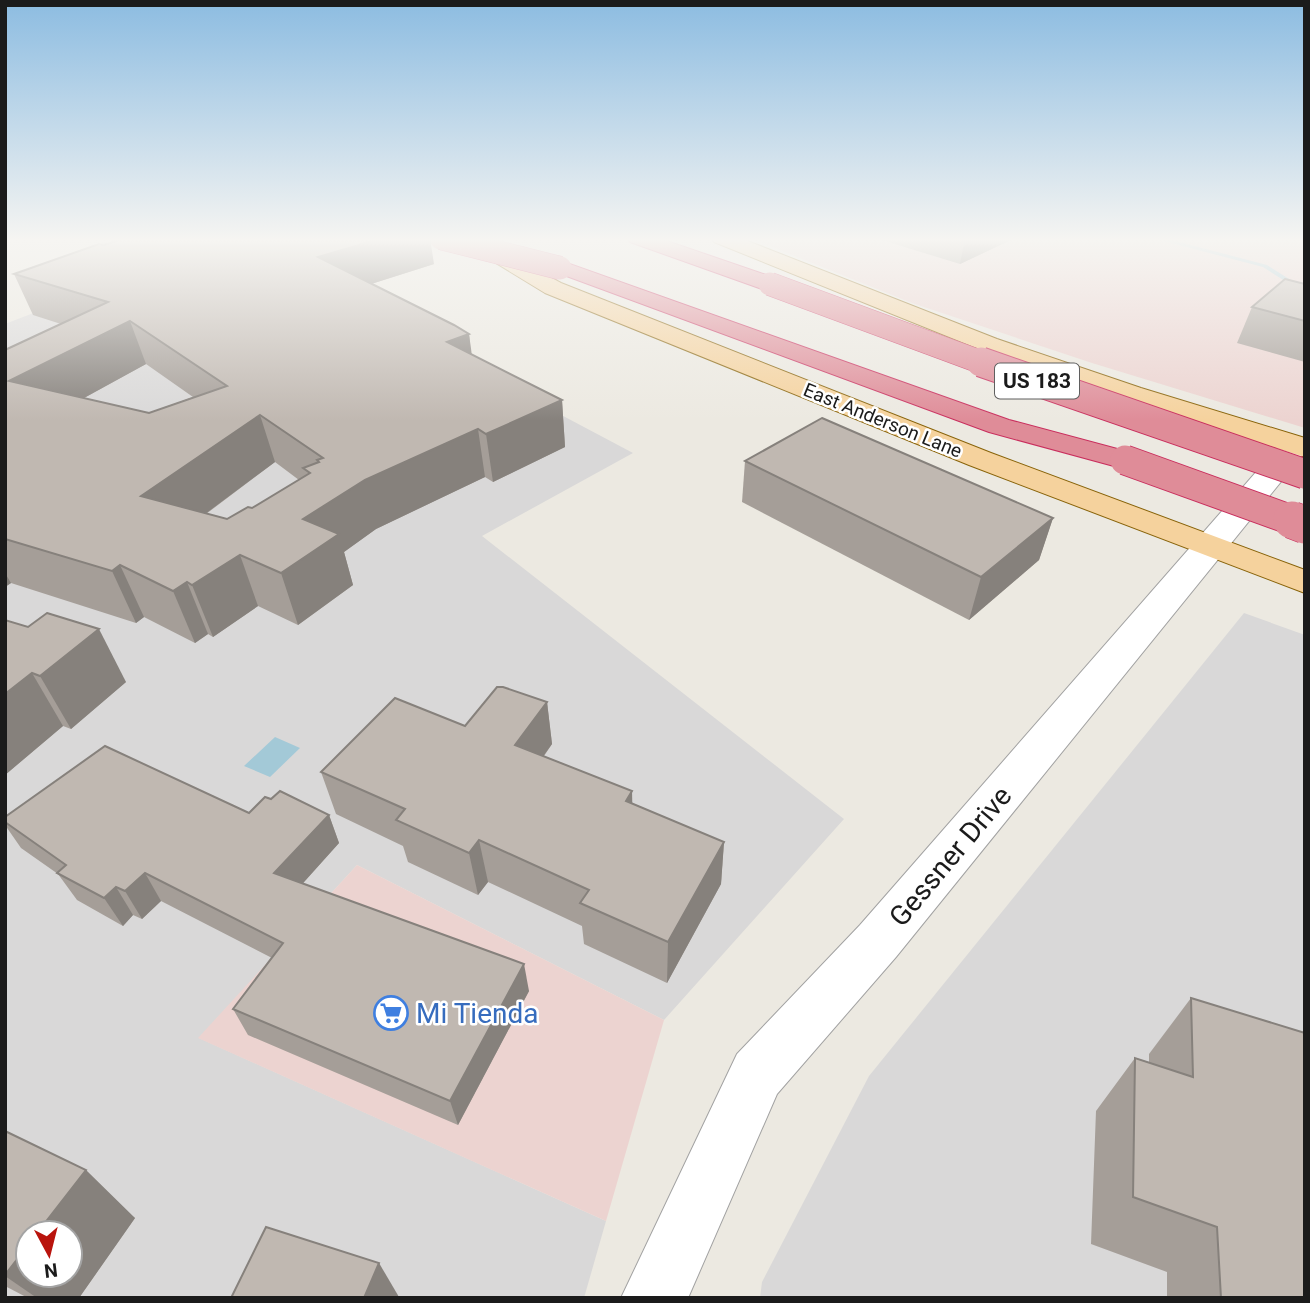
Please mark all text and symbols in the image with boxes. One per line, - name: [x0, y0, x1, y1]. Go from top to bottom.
- road number: US 183: [995, 364, 1079, 398]
- street label: East Anderson Lane: [800, 378, 965, 463]
- street label: Gessner Drive: [882, 780, 1018, 933]
- supermarket icon: Mi Tienda: [372, 994, 410, 1032]
- place label: Mi Tienda: [416, 997, 539, 1030]
- north arrow: [14, 1219, 84, 1289]
- text: N: [43, 1258, 59, 1283]

